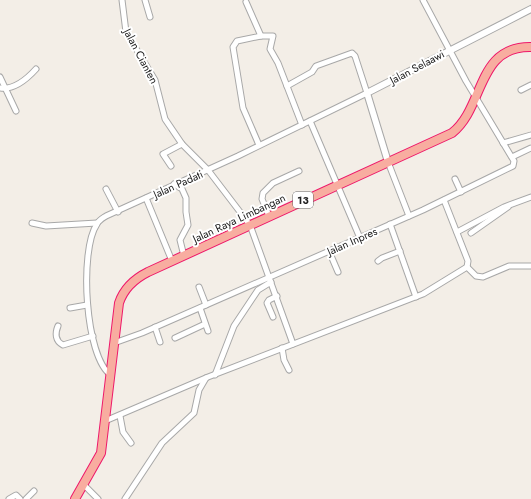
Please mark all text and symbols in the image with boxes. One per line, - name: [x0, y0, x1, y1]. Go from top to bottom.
- street label: Jalan Cianten: [119, 24, 162, 86]
- street label: Jalan Selaawi: [385, 46, 447, 89]
- street label: Jalan Padati: [149, 166, 206, 203]
- street label: Jalan Raya Limbangan: [188, 189, 288, 247]
- road number: 13: [293, 192, 313, 208]
- street label: Jalan Inpres: [323, 223, 380, 260]

